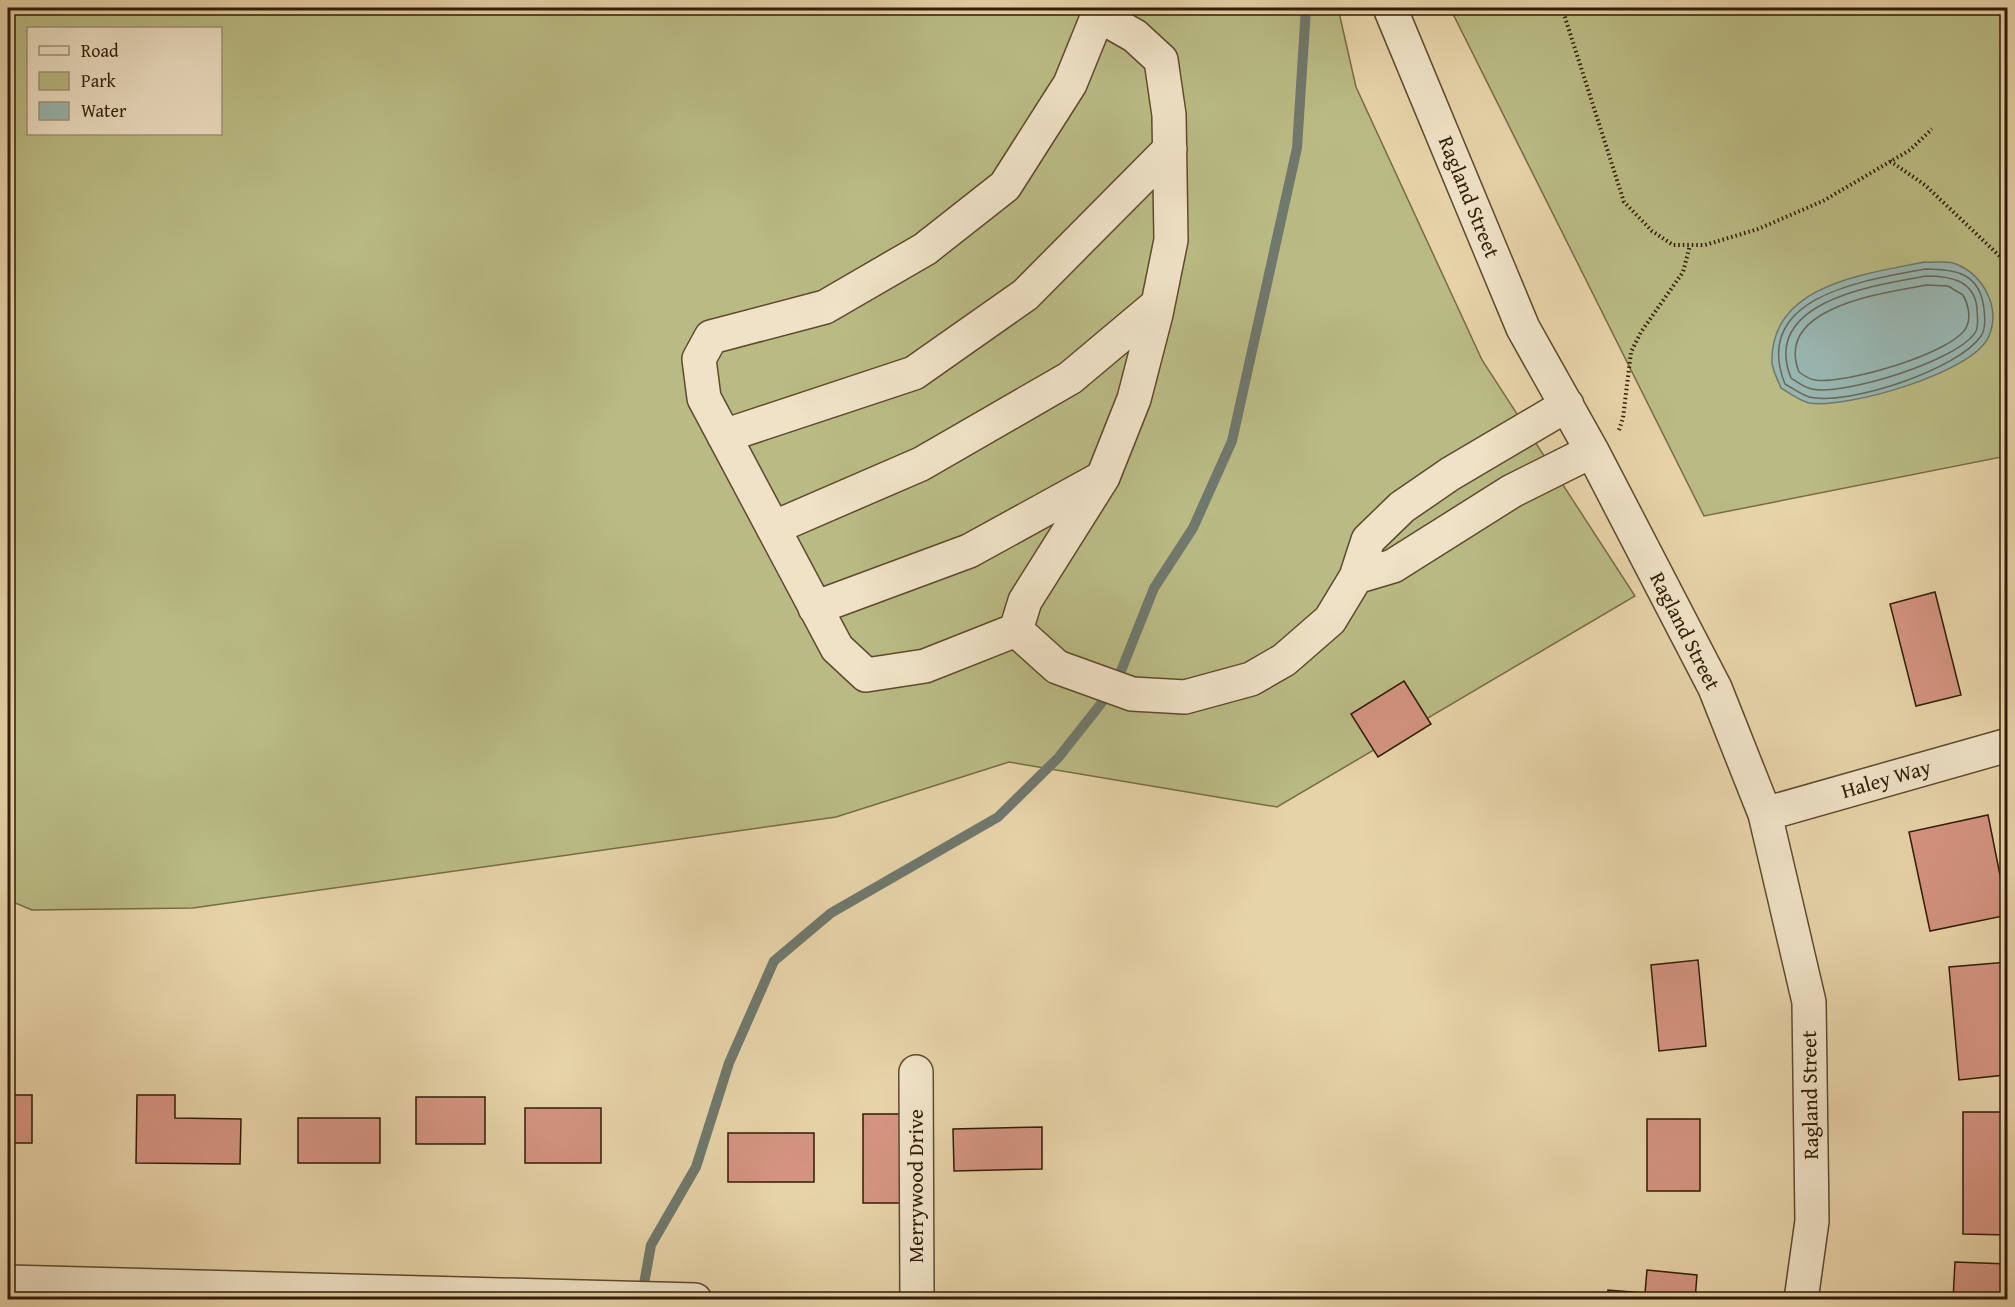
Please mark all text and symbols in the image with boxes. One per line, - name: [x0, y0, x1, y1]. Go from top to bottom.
- legend: [27, 27, 222, 135]
- text: Road: [81, 37, 119, 64]
- text: Park: [81, 67, 117, 94]
- text: Water: [81, 97, 127, 124]
- street label: Ragland Street: [1431, 131, 1508, 263]
- street label: Ragland Street: [1642, 566, 1729, 696]
- street label: Haley Way: [1837, 751, 1935, 806]
- street label: Ragland Street: [1793, 1030, 1826, 1160]
- street label: Merrywood Drive: [900, 1109, 931, 1263]

